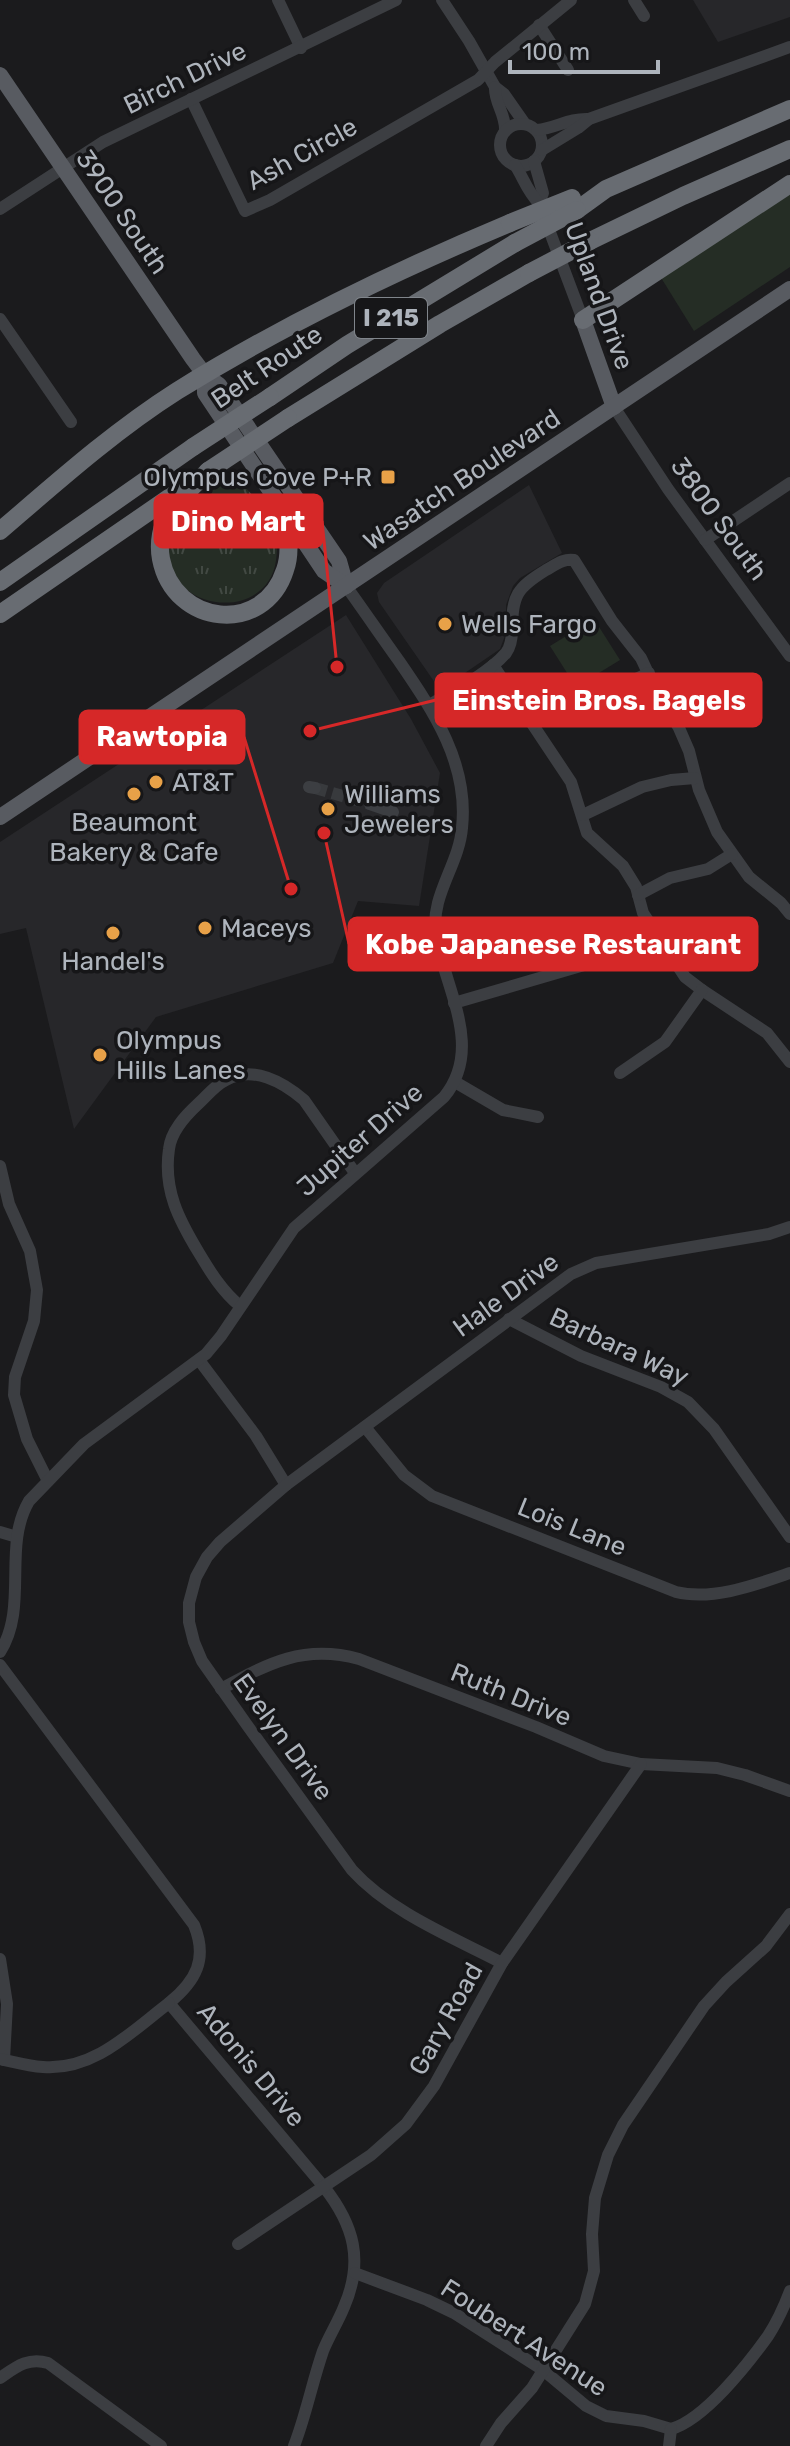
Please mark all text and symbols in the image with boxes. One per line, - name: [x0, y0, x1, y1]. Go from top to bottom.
- scale bar: [510, 24, 658, 74]
- street label: Birch Drive: [119, 35, 251, 121]
- text: 100 m: [522, 38, 590, 66]
- street label: Ash Circle: [241, 111, 363, 197]
- street label: 3900 South: [69, 144, 175, 280]
- street label: Upland Drive: [558, 218, 640, 374]
- road number: I 215: [355, 298, 427, 338]
- street label: Belt Route: [206, 319, 328, 415]
- street label: Wasatch Boulevard: [358, 403, 566, 557]
- street label: 3800 South: [664, 452, 774, 586]
- place label: Olympus Cove P+R: [143, 462, 372, 493]
- marker: Olympus Cove P+R: [379, 468, 397, 486]
- callout: Dino Mart: [155, 495, 322, 547]
- text: Dino Mart: [171, 505, 305, 538]
- place label: Wells Fargo: [461, 609, 597, 640]
- marker: Wells Fargo: [436, 615, 454, 633]
- callout: Einstein Bros. Bagels: [436, 674, 761, 726]
- text: Einstein Bros. Bagels: [452, 684, 746, 717]
- callout: Rawtopia: [80, 711, 244, 763]
- text: Rawtopia: [96, 720, 228, 753]
- place label: AT&T: [172, 767, 234, 798]
- marker: AT&T: [147, 773, 165, 791]
- place label: Williams Jewelers: [344, 779, 454, 840]
- marker: Beaumont Bakery & Cafe: [125, 785, 143, 803]
- marker: Williams Jewelers: [319, 800, 337, 818]
- place label: Beaumont Bakery & Cafe: [49, 807, 219, 868]
- place label: Maceys: [221, 913, 312, 944]
- callout: Kobe Japanese Restaurant: [349, 918, 757, 970]
- marker: Maceys: [196, 919, 214, 937]
- marker: Handel's: [104, 924, 122, 942]
- text: Kobe Japanese Restaurant: [365, 928, 741, 961]
- place label: Handel's: [61, 946, 165, 977]
- place label: Olympus Hills Lanes: [116, 1025, 246, 1086]
- marker: Olympus Hills Lanes: [91, 1046, 109, 1064]
- street label: Jupiter Drive: [291, 1077, 429, 1203]
- street label: Hale Drive: [447, 1246, 565, 1344]
- street label: Barbara Way: [544, 1301, 694, 1393]
- street label: Lois Lane: [513, 1491, 631, 1563]
- street label: Ruth Drive: [446, 1657, 576, 1733]
- street label: Evelyn Drive: [227, 1668, 339, 1806]
- street label: Gary Road: [402, 1957, 490, 2081]
- street label: Adonis Drive: [190, 1997, 312, 2133]
- street label: Foubert Avenue: [435, 2273, 613, 2403]

